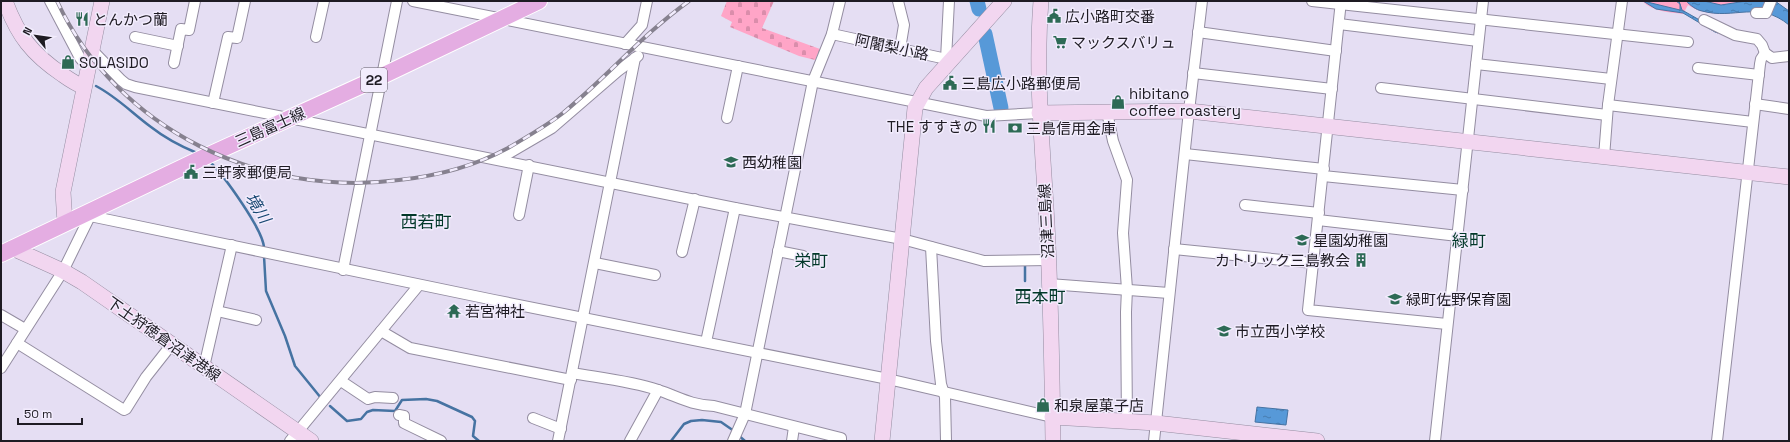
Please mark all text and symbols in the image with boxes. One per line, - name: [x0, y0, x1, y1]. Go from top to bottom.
- place label: 広小路町交番: [1065, 7, 1155, 26]
- public building icon: 広小路町交番: [1046, 8, 1062, 24]
- place label: とんかつ蘭: [93, 10, 168, 29]
- restaurant icon: とんかつ蘭: [74, 11, 90, 27]
- north arrow: [16, 16, 56, 56]
- text: N: [19, 25, 35, 38]
- street label: 阿闍梨小路: [853, 30, 931, 64]
- place label: マックスバリュ: [1071, 33, 1176, 52]
- supermarket icon: マックスバリュ: [1052, 34, 1068, 50]
- place label: SOLASIDO: [79, 53, 149, 72]
- shop icon: SOLASIDO: [60, 54, 76, 70]
- road number: 22: [361, 68, 387, 92]
- place label: 三島広小路郵便局: [961, 74, 1081, 93]
- public building icon: 三島広小路郵便局: [942, 75, 958, 91]
- place label: hibitano coffee roastery: [1129, 84, 1241, 120]
- shop icon: hibitano coffee roastery: [1110, 94, 1126, 110]
- street label: 三島富士線: [232, 103, 308, 151]
- place label: THE すすきの: [887, 117, 978, 136]
- restaurant icon: THE すすきの: [981, 118, 997, 134]
- place label: 三島信用金庫: [1026, 119, 1116, 138]
- bank icon: 三島信用金庫: [1007, 120, 1023, 136]
- place label: 西幼稚園: [742, 153, 802, 172]
- school or university icon: 西幼稚園: [723, 154, 739, 170]
- place label: 三軒家郵便局: [202, 163, 292, 182]
- public building icon: 三軒家郵便局: [183, 164, 199, 180]
- street label: 沼津三島線: [1035, 183, 1057, 259]
- water label: 境川: [241, 189, 276, 229]
- district label: 西若町: [401, 211, 452, 233]
- district label: 緑町: [1452, 230, 1486, 252]
- place label: 星園幼稚園: [1313, 231, 1388, 250]
- school or university icon: 星園幼稚園: [1294, 232, 1310, 248]
- district label: 栄町: [794, 250, 828, 272]
- place label: カトリック三島教会: [1215, 251, 1350, 270]
- building icon: カトリック三島教会: [1353, 252, 1369, 268]
- district label: 西本町: [1015, 286, 1066, 308]
- place label: 緑町佐野保育園: [1406, 290, 1511, 309]
- school or university icon: 緑町佐野保育園: [1387, 291, 1403, 307]
- street label: 下土狩徳倉沼津港線: [103, 292, 225, 386]
- place label: 若宮神社: [465, 302, 525, 321]
- temple icon: 若宮神社: [446, 303, 462, 319]
- place label: 市立西小学校: [1235, 322, 1325, 341]
- school or university icon: 市立西小学校: [1216, 323, 1232, 339]
- place label: 和泉屋菓子店: [1054, 396, 1144, 415]
- shop icon: 和泉屋菓子店: [1035, 397, 1051, 413]
- scale bar: [18, 400, 82, 426]
- text: 50 m: [24, 406, 52, 422]

